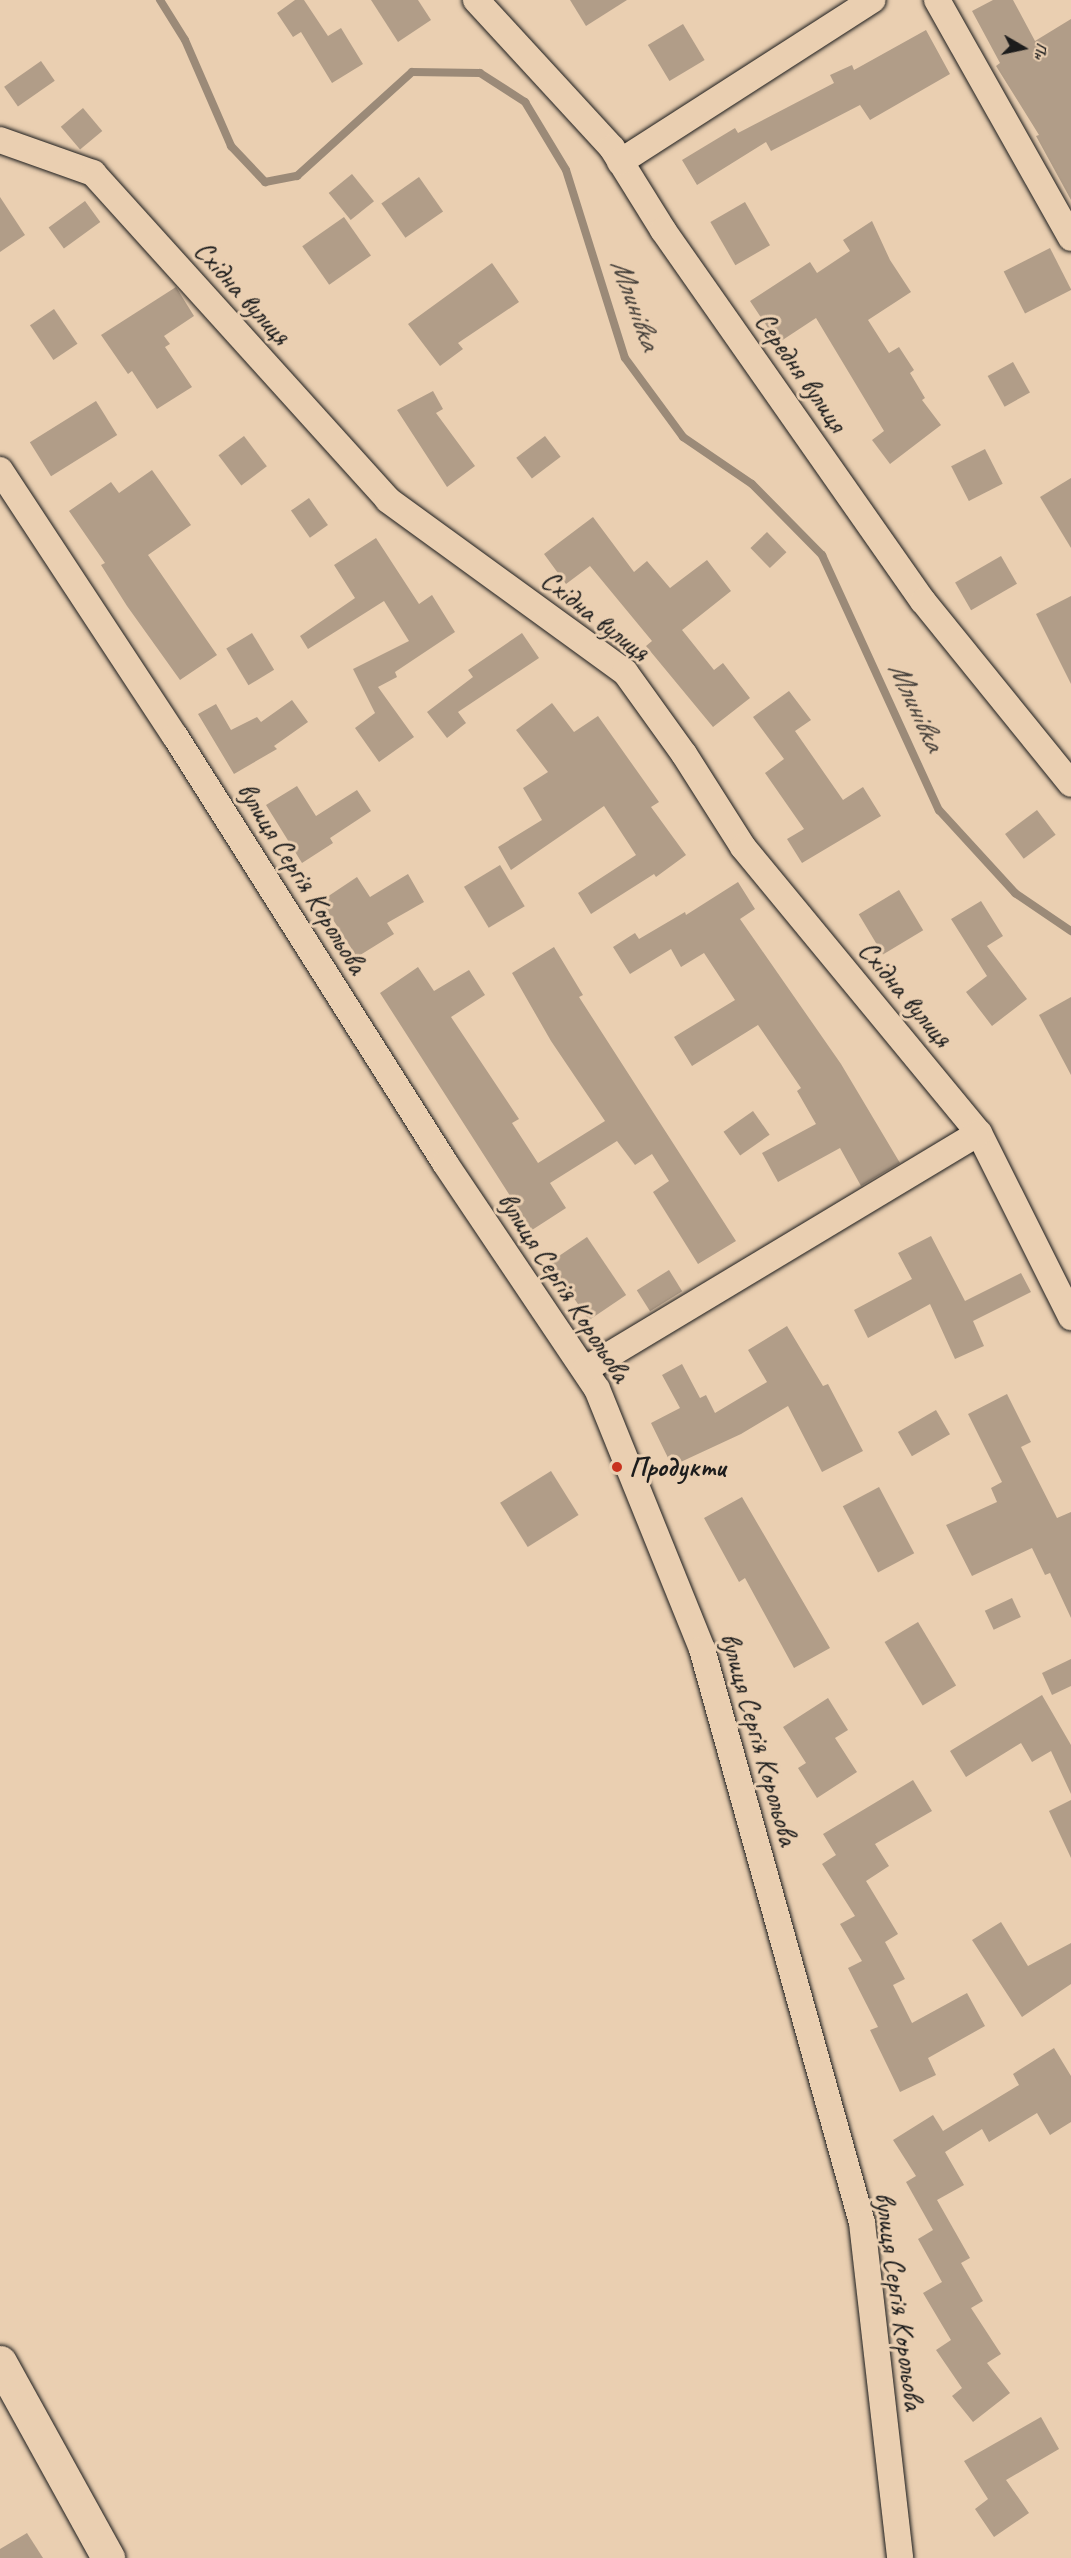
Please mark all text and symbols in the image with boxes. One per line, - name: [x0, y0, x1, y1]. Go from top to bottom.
- north arrow: [993, 18, 1053, 78]
- text: Пн: [1030, 41, 1052, 61]
- street label: Східна вулиця: [186, 234, 298, 352]
- water label: Млинівка: [603, 254, 669, 354]
- street label: Середня вулиця: [748, 306, 854, 438]
- street label: Східна вулиця: [534, 563, 656, 669]
- water label: Млинівка: [881, 656, 953, 756]
- street label: вулиця Сергія Корольова: [230, 776, 374, 980]
- street label: Східна вулиця: [851, 934, 959, 1054]
- street label: вулиця Сергія Корольова: [490, 1186, 638, 1388]
- place label: Продукти: [629, 1450, 725, 1484]
- marker: Продукти: [610, 1460, 624, 1474]
- street label: вулиця Сергія Корольова: [713, 1629, 805, 1849]
- street label: вулиця Сергія Корольова: [867, 2190, 931, 2412]

